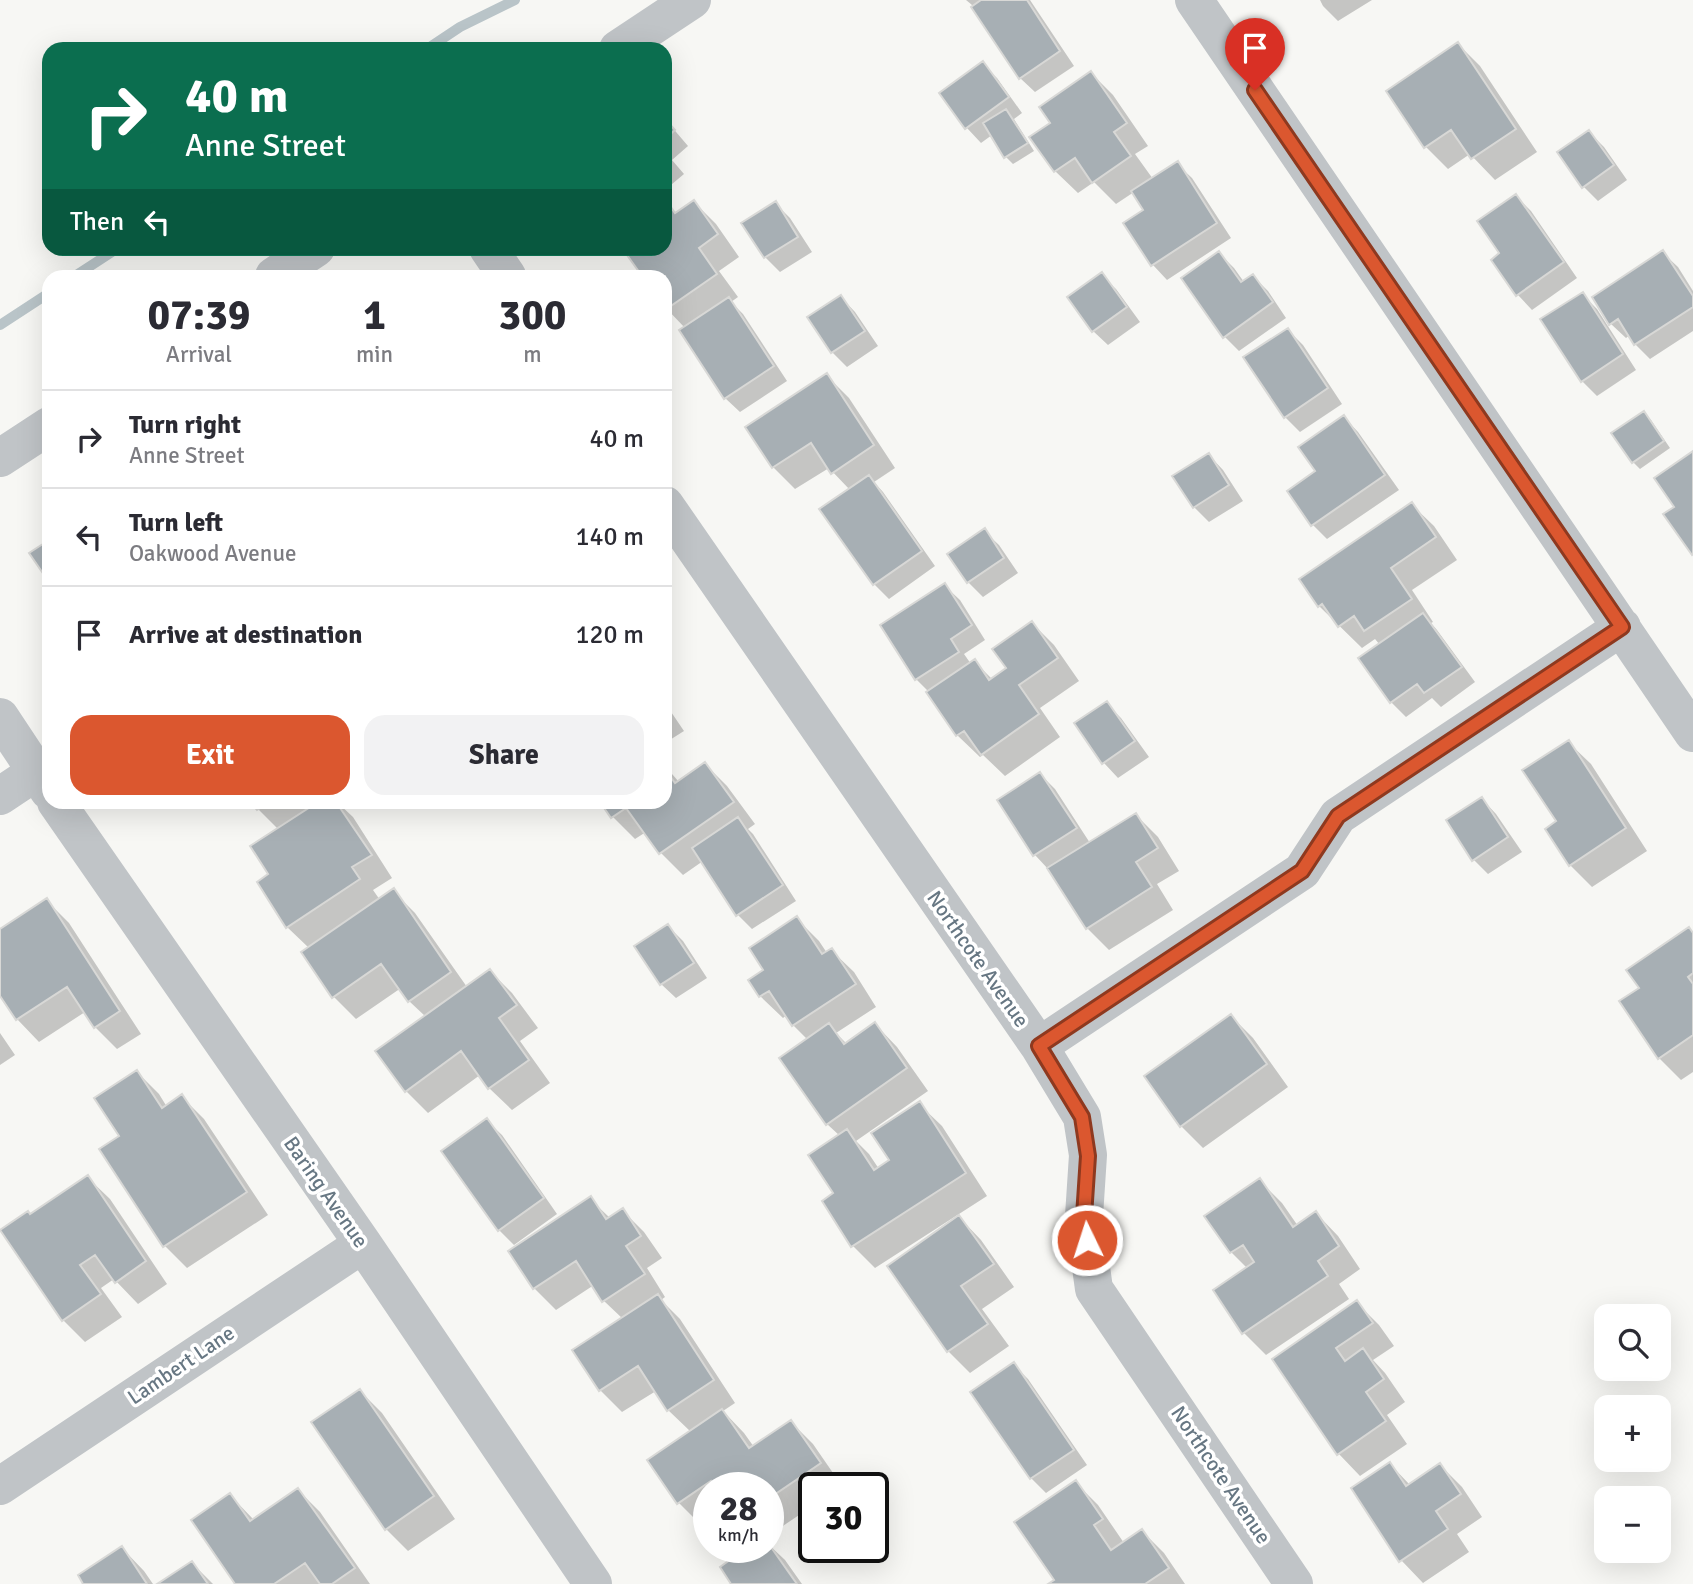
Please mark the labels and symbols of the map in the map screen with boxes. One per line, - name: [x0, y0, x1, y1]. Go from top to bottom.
- pin: [1225, 18, 1285, 90]
- street label: Northcote Avenue: [921, 886, 1035, 1032]
- street label: Baring Avenue: [278, 1131, 374, 1253]
- position arrow: [1050, 1203, 1124, 1277]
- street label: Lambert Lane: [123, 1320, 239, 1410]
- street label: Northcote Avenue: [1165, 1401, 1277, 1549]
- speed limit sign: 30: [798, 1472, 889, 1563]

